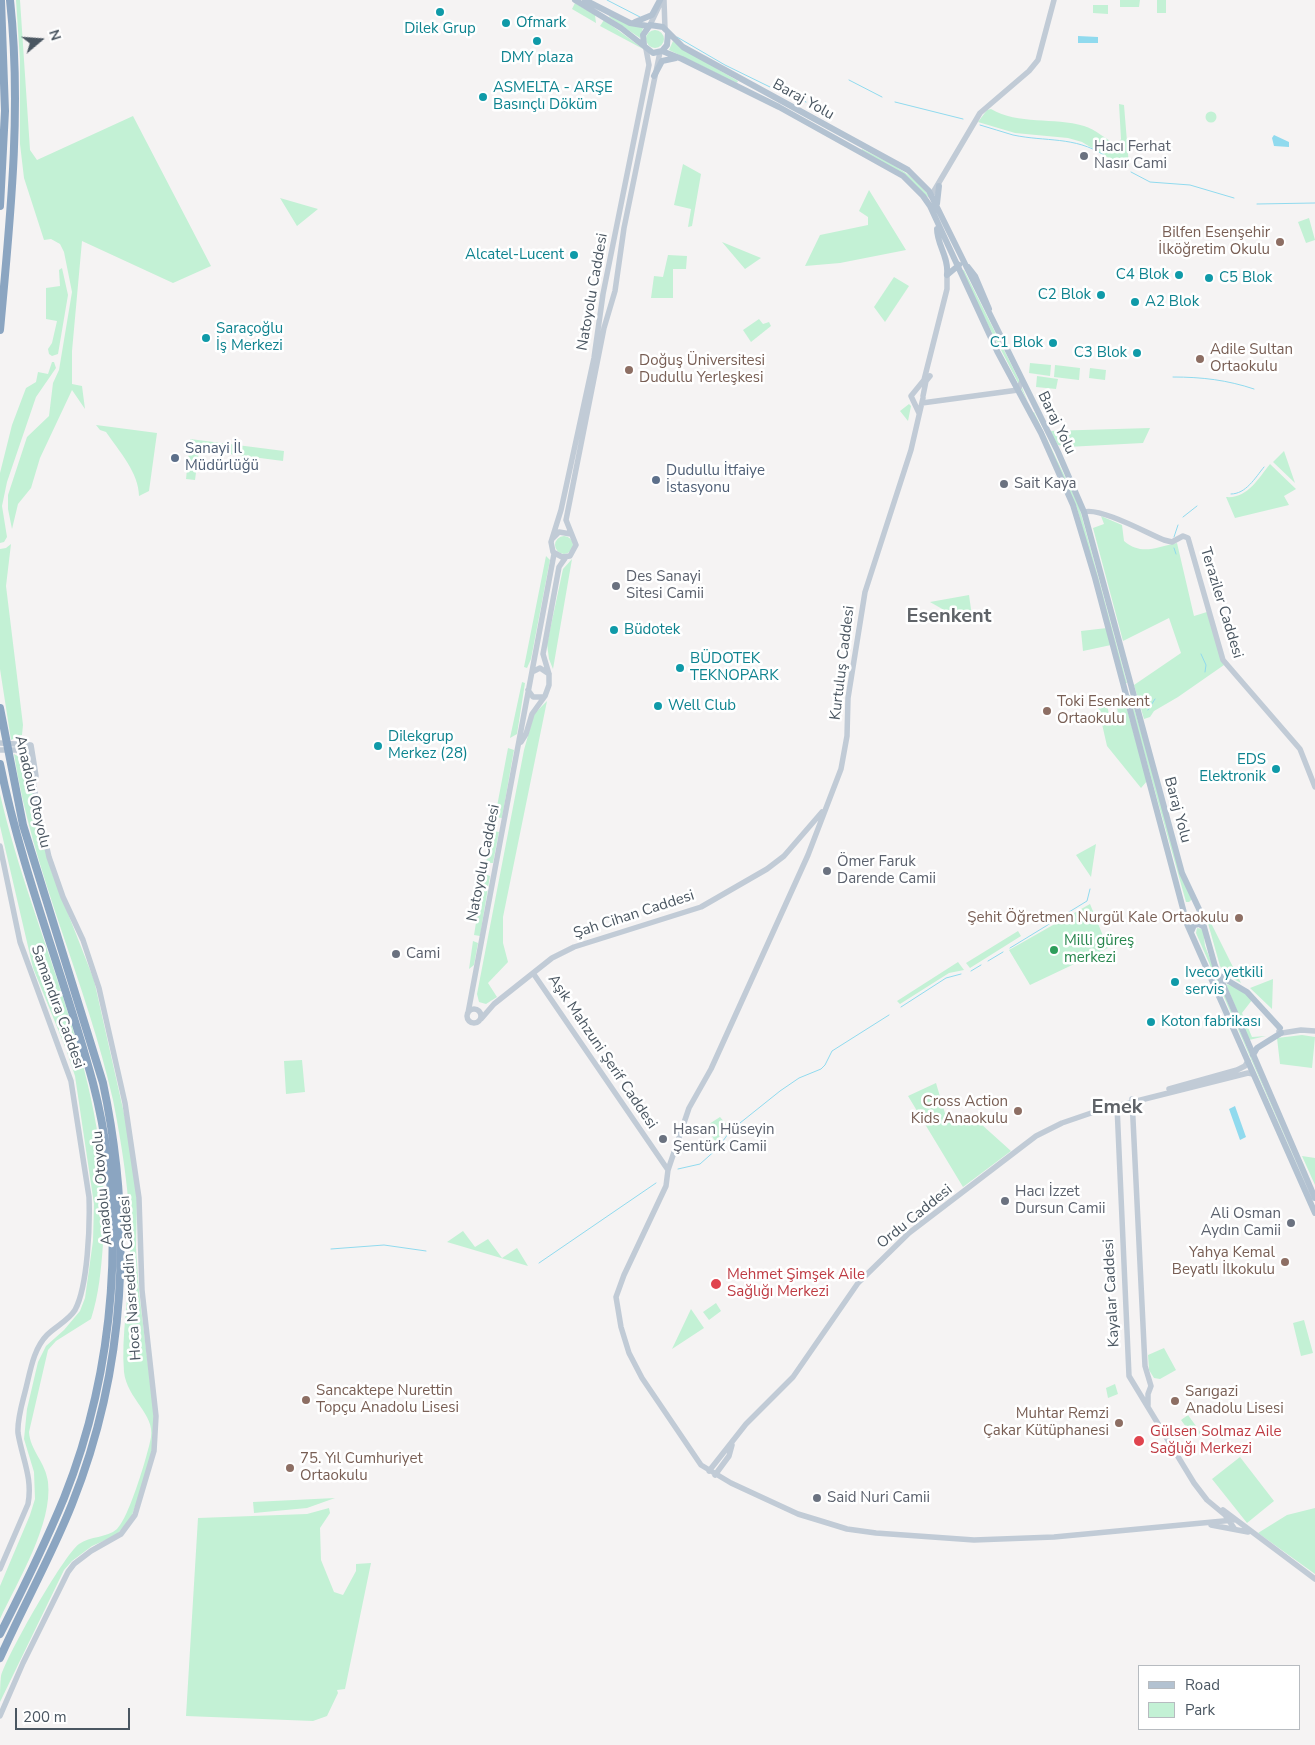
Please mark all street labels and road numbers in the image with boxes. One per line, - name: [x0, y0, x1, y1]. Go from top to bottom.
- street label: Baraj Yolu: [769, 76, 837, 124]
- street label: Natoyolu Caddesi: [574, 232, 612, 352]
- street label: Baraj Yolu: [1033, 389, 1079, 457]
- street label: Teraziler Caddesi: [1196, 545, 1246, 661]
- street label: Kurtuluş Caddesi: [827, 605, 859, 721]
- street label: Anadolu Otoyolu: [10, 734, 54, 850]
- street label: Baraj Yolu: [1160, 775, 1194, 845]
- street label: Natoyolu Caddesi: [464, 803, 504, 923]
- street label: Şah Cihan Caddesi: [571, 887, 697, 943]
- street label: Samandıra Caddesi: [26, 943, 88, 1071]
- street label: Aşık Mahzuni Şerif Caddesi: [544, 971, 660, 1133]
- street label: Anadolu Otoyolu: [89, 1130, 117, 1246]
- street label: Ordu Caddesi: [874, 1181, 956, 1253]
- street label: Hoca Nasreddin Caddesi: [116, 1195, 146, 1361]
- street label: Kayalar Caddesi: [1100, 1238, 1124, 1348]

